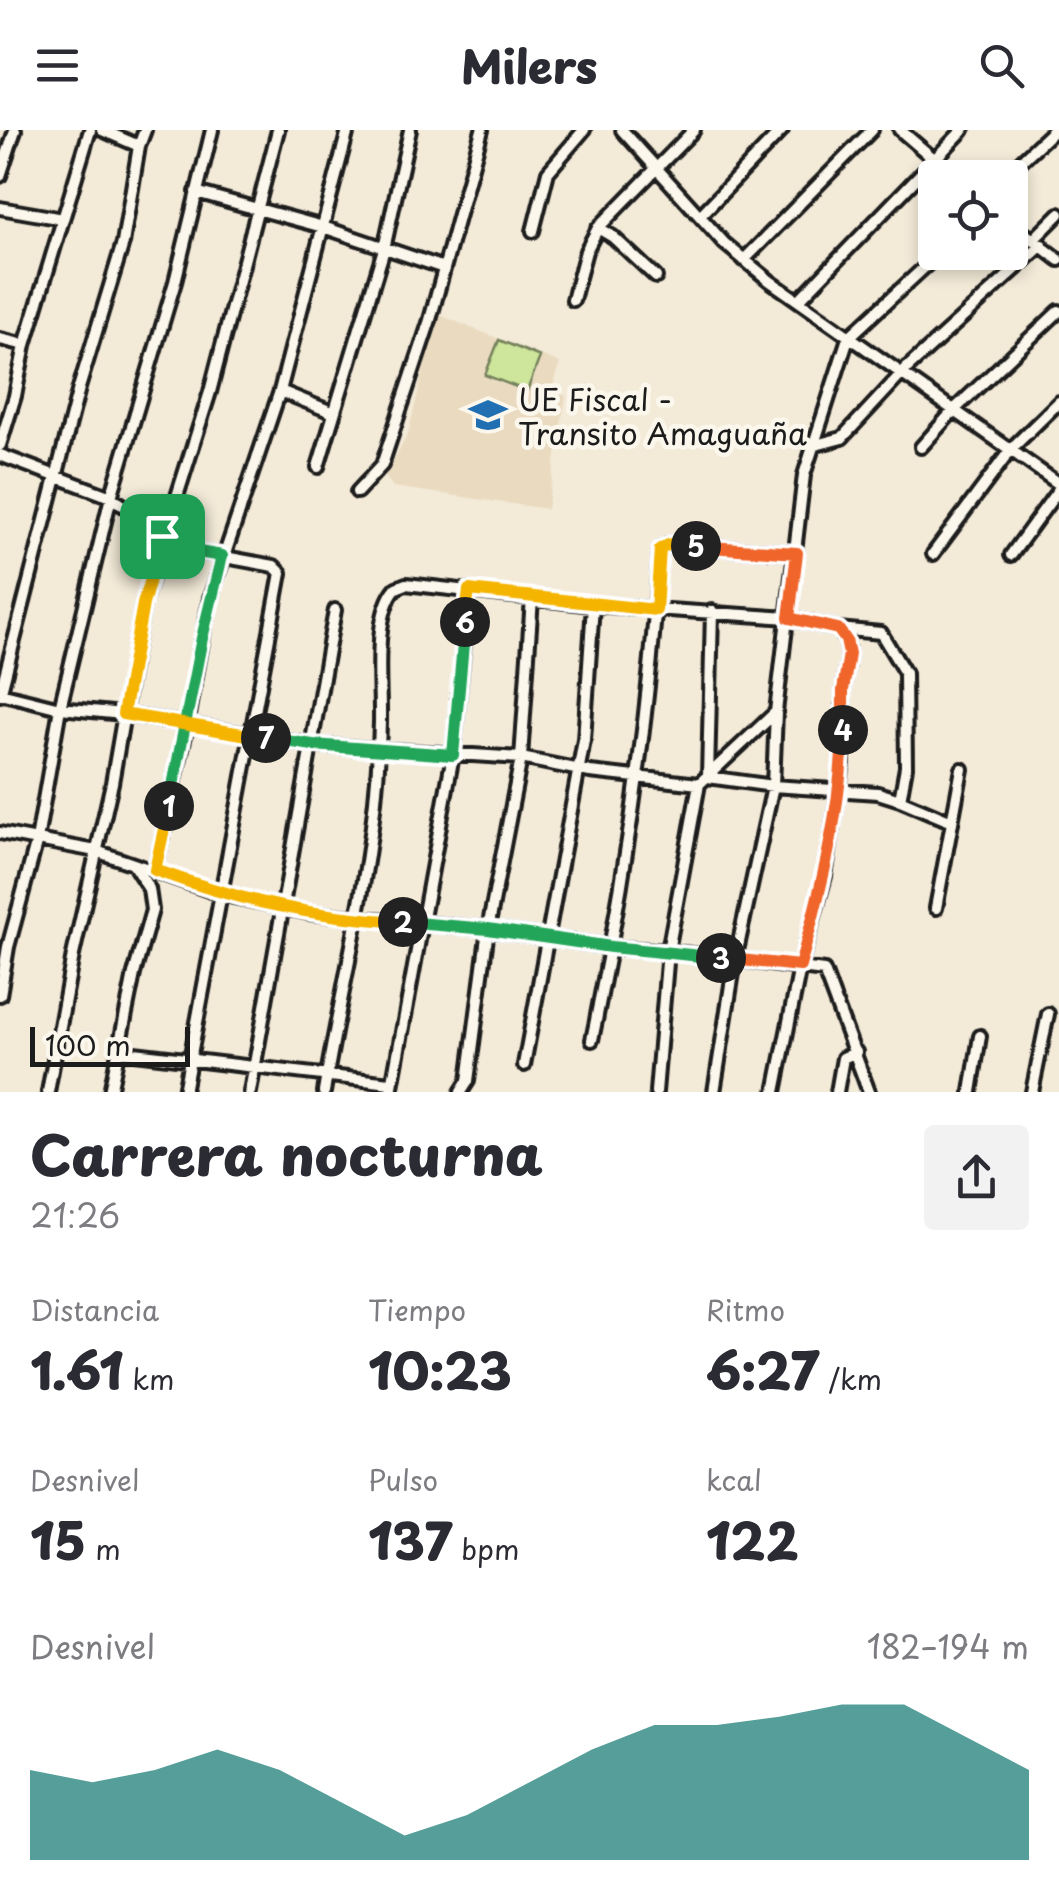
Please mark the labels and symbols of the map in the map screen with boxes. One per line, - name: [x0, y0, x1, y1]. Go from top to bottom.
- place label: UE Fiscal - Transito Amaguaña: [518, 376, 807, 455]
- school or university icon: UE Fiscal - Transito Amaguaña: [467, 394, 509, 436]
- pin: [120, 494, 205, 579]
- pin: 5: [671, 521, 721, 571]
- pin: 6: [440, 597, 490, 647]
- pin: 4: [818, 705, 868, 755]
- pin: 7: [241, 713, 291, 763]
- pin: 1: [144, 781, 194, 831]
- pin: 2: [378, 897, 428, 947]
- pin: 3: [696, 933, 746, 983]
- scale bar: [30, 1022, 190, 1066]

